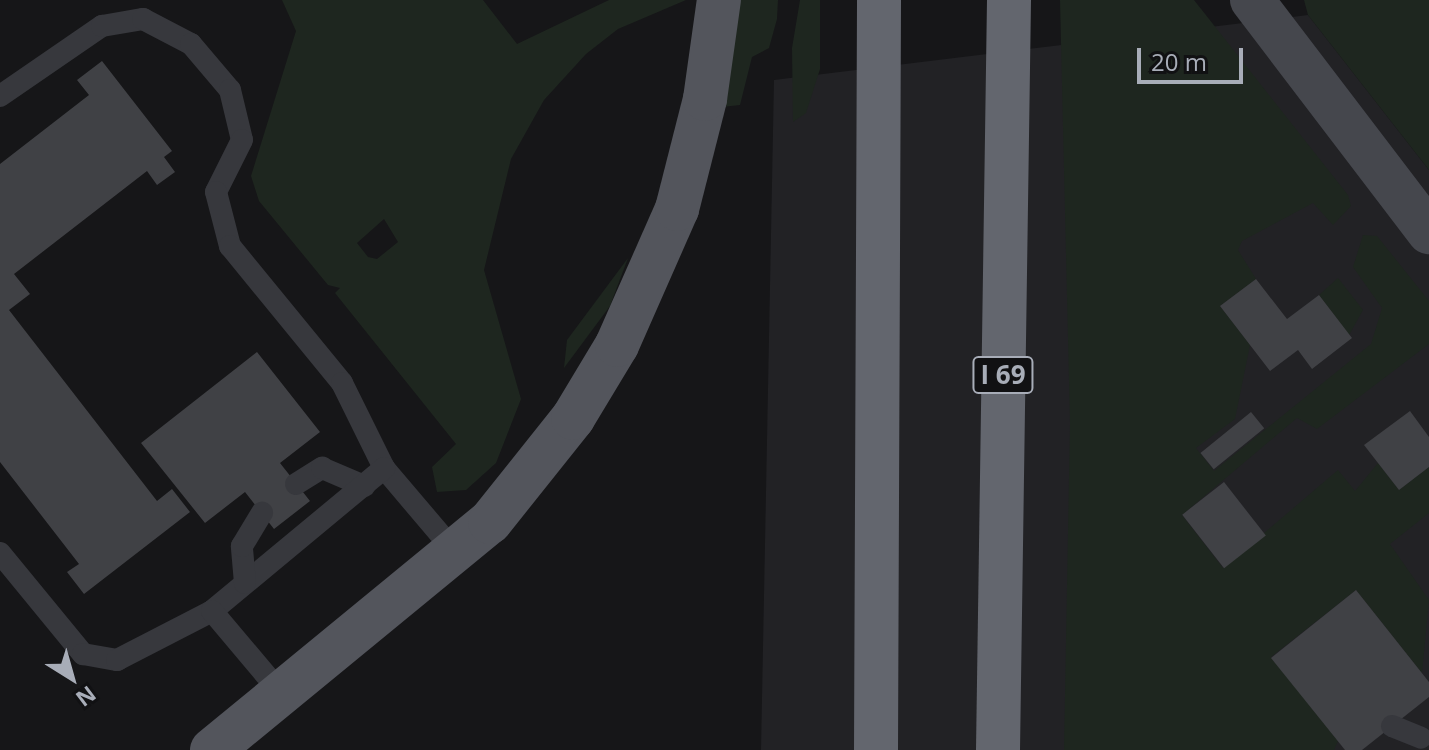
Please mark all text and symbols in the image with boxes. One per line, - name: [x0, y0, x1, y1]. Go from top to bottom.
- scale bar: [1141, 32, 1247, 82]
- text: 20 m: [1151, 45, 1207, 78]
- road number: I 69: [971, 353, 1035, 397]
- north arrow: [32, 638, 112, 718]
- text: N: [70, 680, 103, 715]

